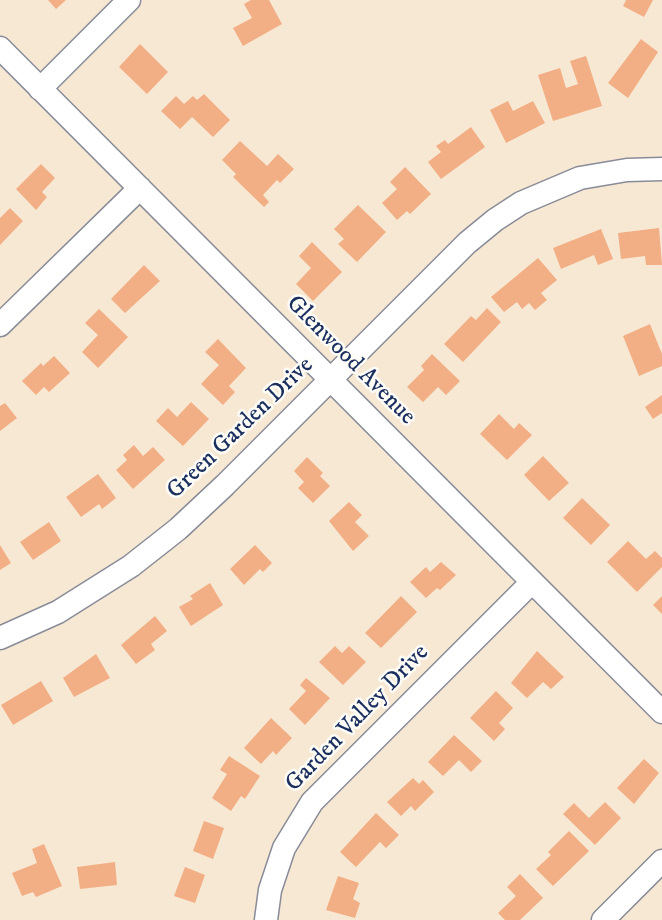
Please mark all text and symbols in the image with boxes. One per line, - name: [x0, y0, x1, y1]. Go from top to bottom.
- street label: Glenwood Avenue: [279, 290, 421, 432]
- street label: Green Garden Drive: [162, 352, 320, 506]
- street label: Garden Valley Drive: [280, 639, 436, 799]

